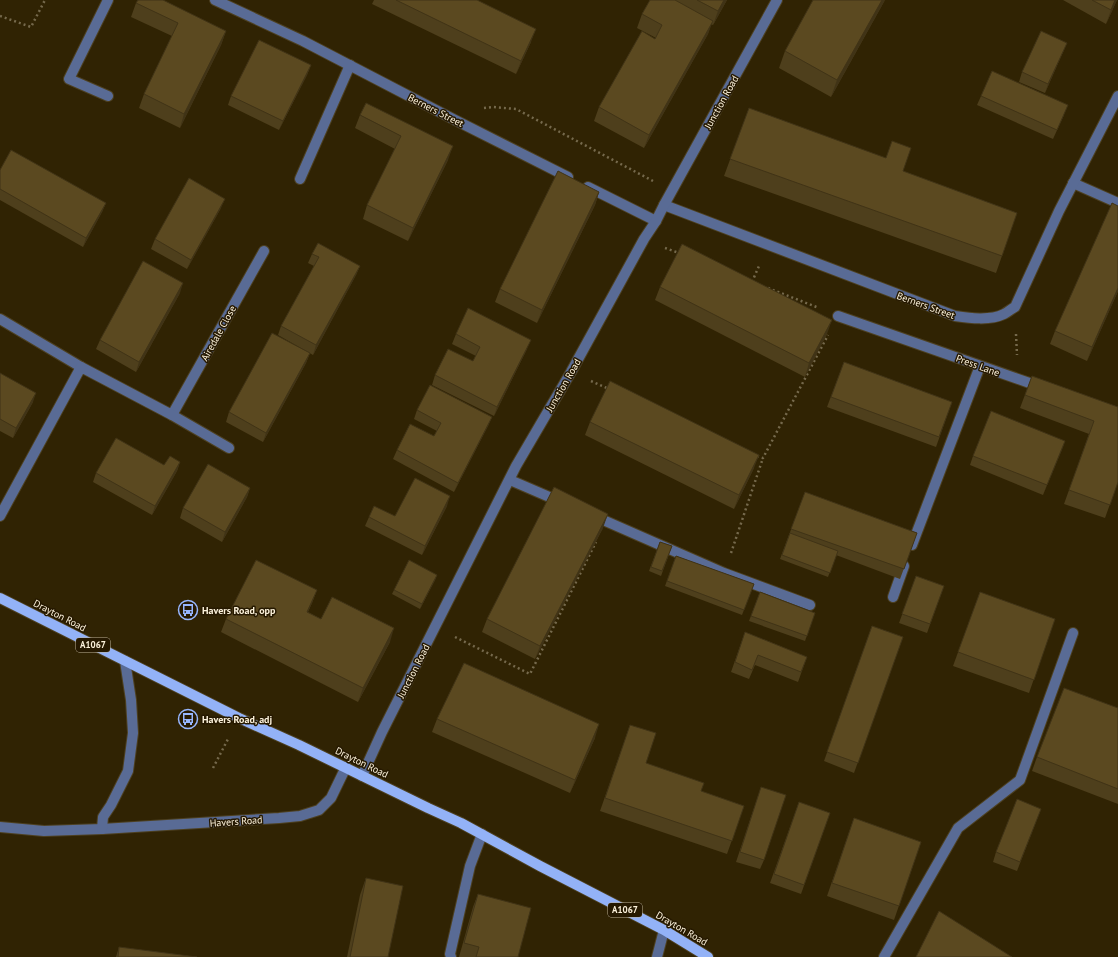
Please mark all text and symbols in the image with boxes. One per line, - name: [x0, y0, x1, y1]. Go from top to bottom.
- street label: Junction Road: [701, 73, 741, 132]
- street label: Berners Street: [406, 91, 466, 130]
- street label: Berners Street: [895, 289, 957, 322]
- street label: Airedale Close: [198, 303, 239, 363]
- street label: Press Lane: [954, 352, 1001, 379]
- street label: Junction Road: [543, 356, 584, 415]
- street label: Drayton Road: [31, 597, 88, 634]
- bus stop icon: Havers Road, opp: [177, 599, 199, 621]
- place label: Havers Road, opp: [202, 604, 276, 617]
- road number: A1067: [76, 638, 110, 652]
- street label: Junction Road: [394, 642, 433, 701]
- bus stop icon: Havers Road, adj: [177, 708, 199, 730]
- place label: Havers Road, adj: [202, 713, 272, 726]
- street label: Drayton Road: [333, 744, 390, 781]
- street label: Havers Road: [209, 813, 263, 830]
- road number: A1067: [608, 903, 642, 917]
- street label: Drayton Road: [654, 908, 710, 948]

